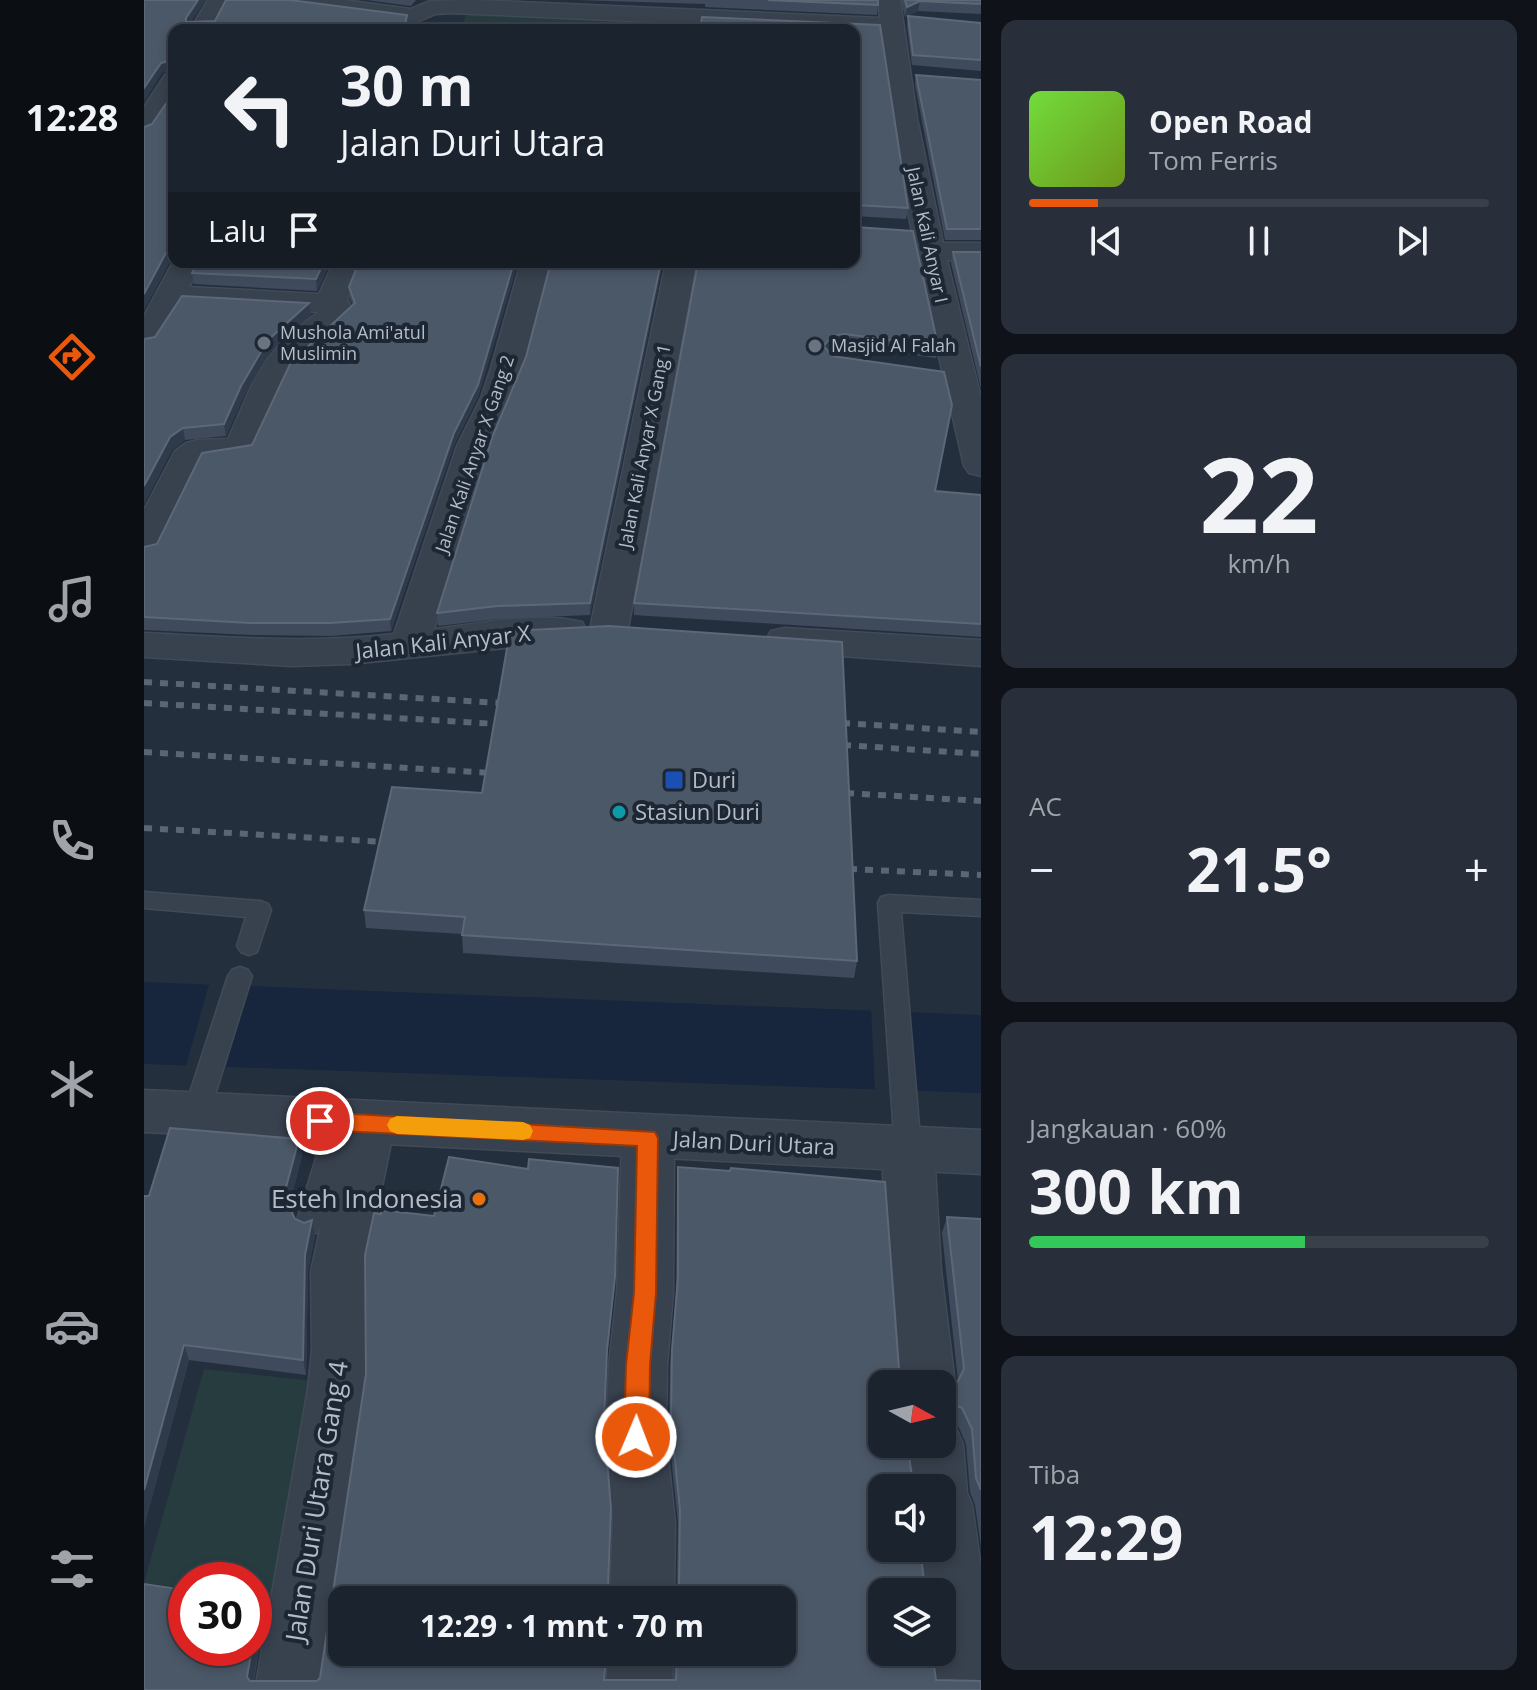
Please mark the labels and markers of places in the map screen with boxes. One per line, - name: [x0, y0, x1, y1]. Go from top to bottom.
- place label: Mushola Ami'atul Muslimin: [280, 320, 425, 365]
- place label: Masjid Al Falah: [831, 333, 956, 357]
- marker: Mushola Ami'atul Muslimin: [255, 334, 273, 352]
- marker: Masjid Al Falah: [806, 337, 824, 355]
- place label: Duri: [692, 764, 736, 794]
- marker: Duri: [663, 769, 685, 791]
- place label: Stasiun Duri: [635, 796, 760, 826]
- marker: Stasiun Duri: [610, 803, 628, 821]
- pin: [286, 1087, 354, 1155]
- place label: Esteh Indonesia: [271, 1180, 463, 1216]
- marker: Esteh Indonesia: [470, 1190, 488, 1208]

